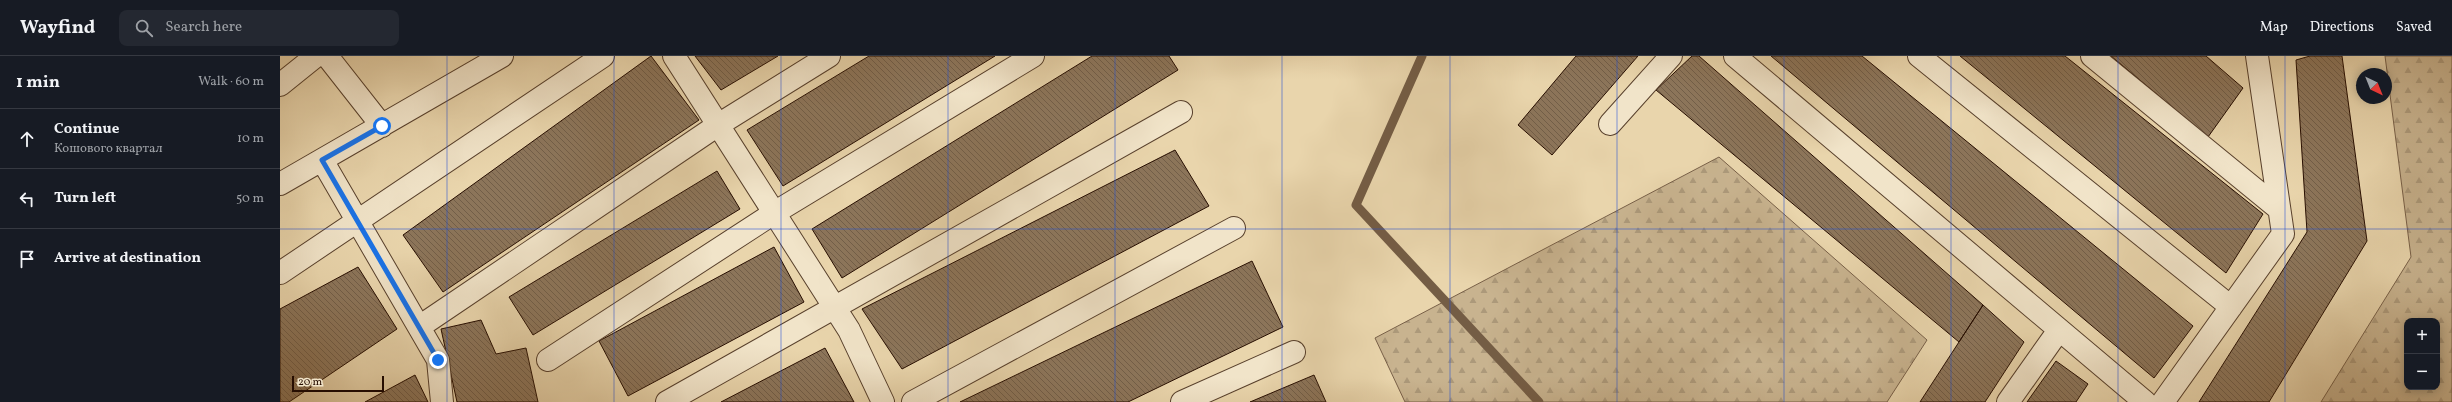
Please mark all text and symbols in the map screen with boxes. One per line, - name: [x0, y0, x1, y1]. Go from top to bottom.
- search box: [119, 10, 399, 46]
- text: Wayfind: [20, 15, 95, 41]
- icon: search: [133, 17, 155, 39]
- text: Search here: [165, 17, 242, 38]
- text: Map: [2260, 18, 2288, 37]
- text: Directions: [2310, 18, 2374, 37]
- text: Saved: [2396, 18, 2432, 37]
- north arrow: [2356, 68, 2392, 104]
- text: 1 min: [16, 71, 60, 94]
- text: Walk · 60 m: [198, 73, 264, 91]
- route start: [373, 117, 391, 135]
- text: Continue: [54, 119, 119, 140]
- icon: ahead: [16, 128, 38, 150]
- text: 10 m: [237, 130, 264, 148]
- text: Кошового квартал: [54, 140, 163, 158]
- icon: left: [16, 188, 38, 210]
- text: Turn left: [54, 188, 116, 209]
- text: 50 m: [236, 190, 264, 208]
- icon: arrive: [16, 248, 38, 270]
- text: Arrive at destination: [54, 248, 201, 269]
- map controls: [2404, 318, 2440, 390]
- button: +: [2404, 318, 2440, 354]
- route end: [429, 351, 447, 369]
- button: −: [2404, 354, 2440, 390]
- scale bar: [292, 374, 384, 393]
- text: 20 m: [298, 375, 322, 390]

